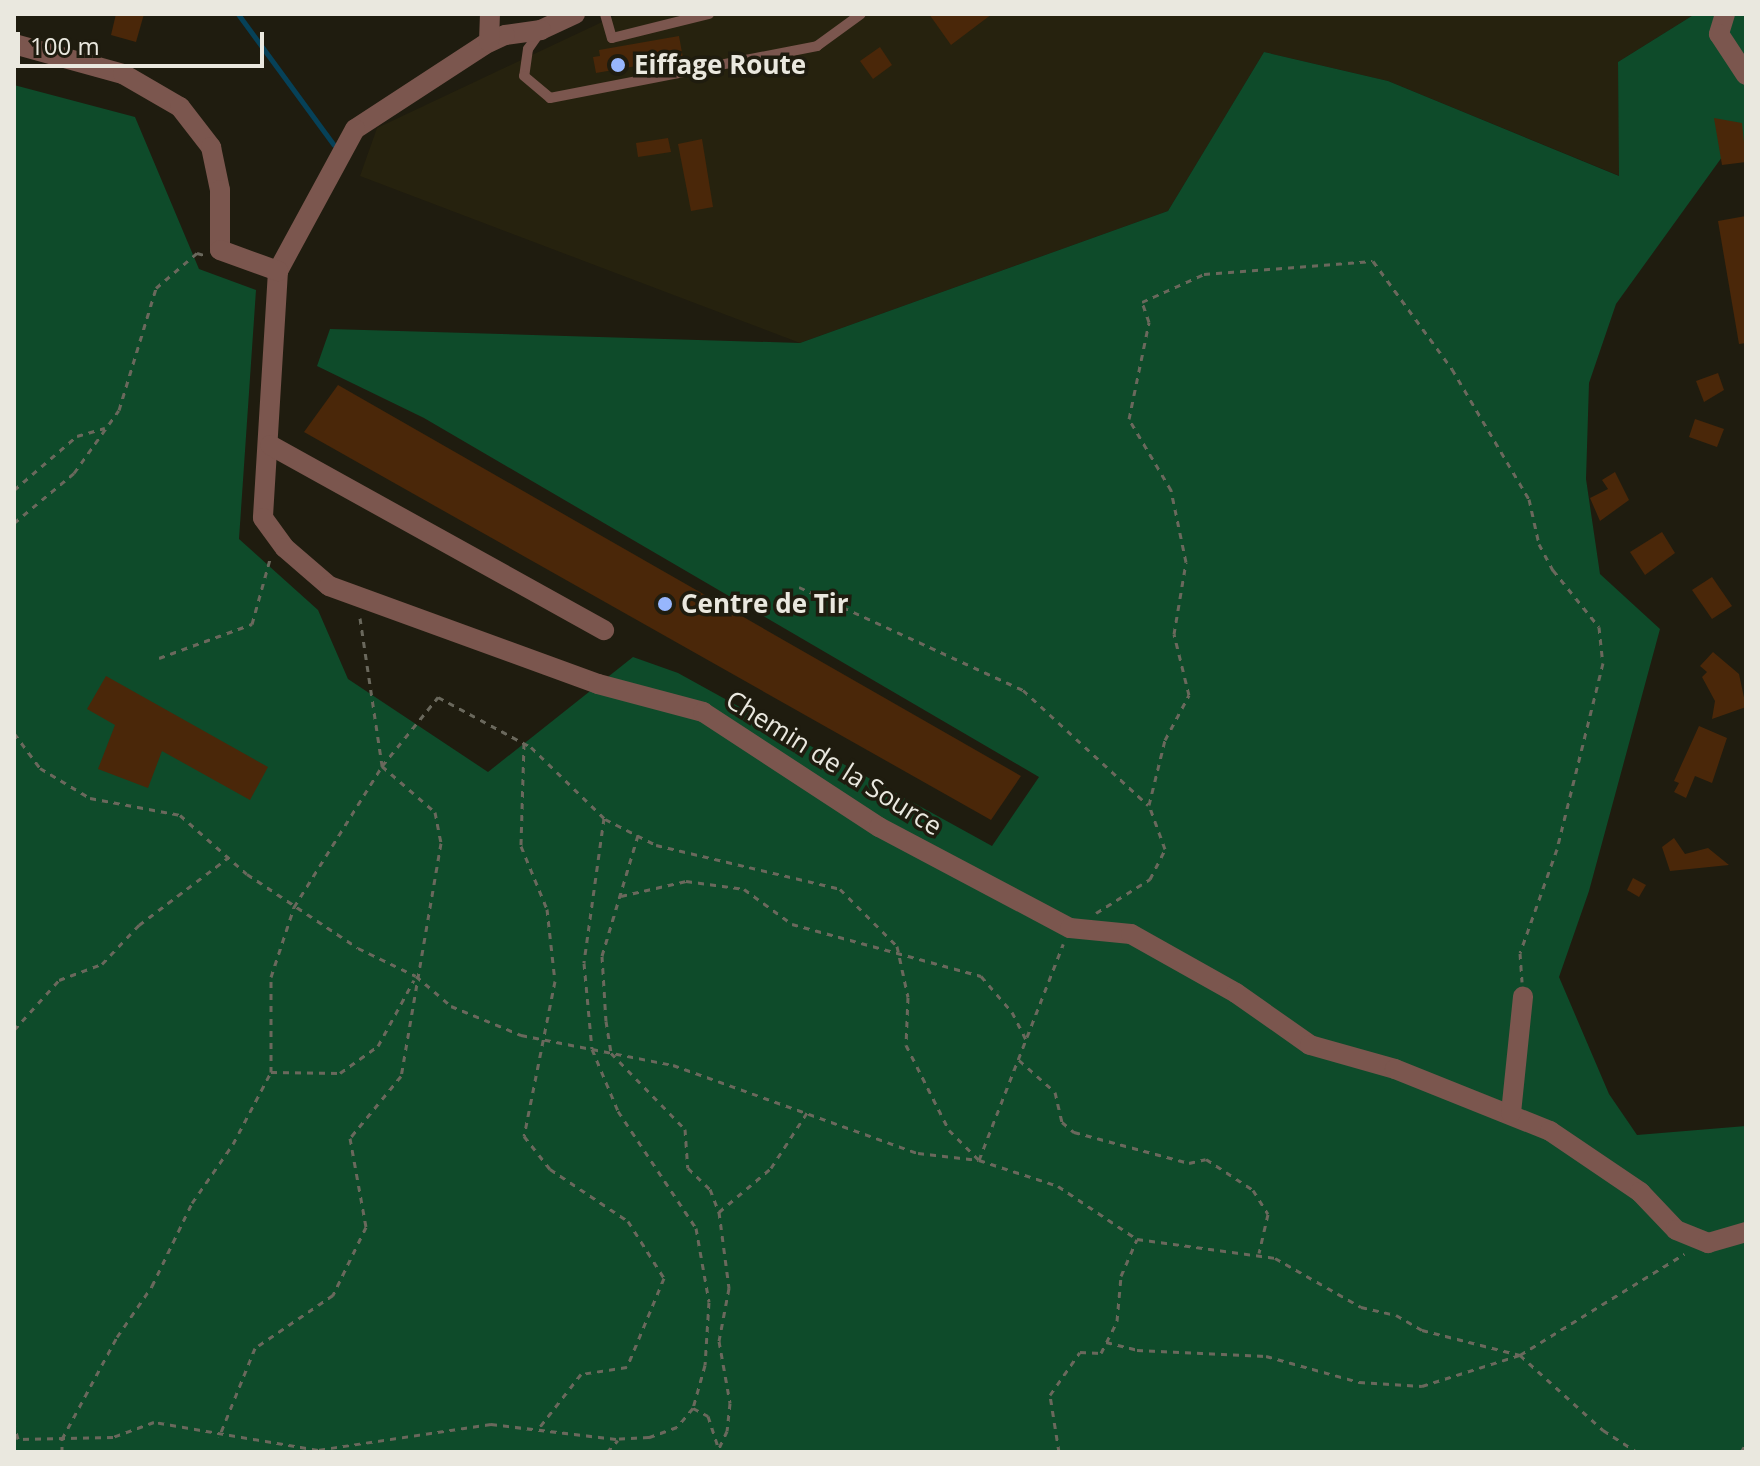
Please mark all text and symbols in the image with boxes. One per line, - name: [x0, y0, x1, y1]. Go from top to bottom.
- scale bar: [20, 16, 268, 66]
- text: 100 m: [30, 29, 100, 62]
- place label: Eiffage Route: [634, 49, 806, 81]
- marker: Eiffage Route: [609, 56, 627, 74]
- place label: Centre de Tir: [681, 588, 849, 620]
- marker: Centre de Tir: [656, 595, 674, 613]
- street label: Chemin de la Source: [720, 684, 948, 842]

